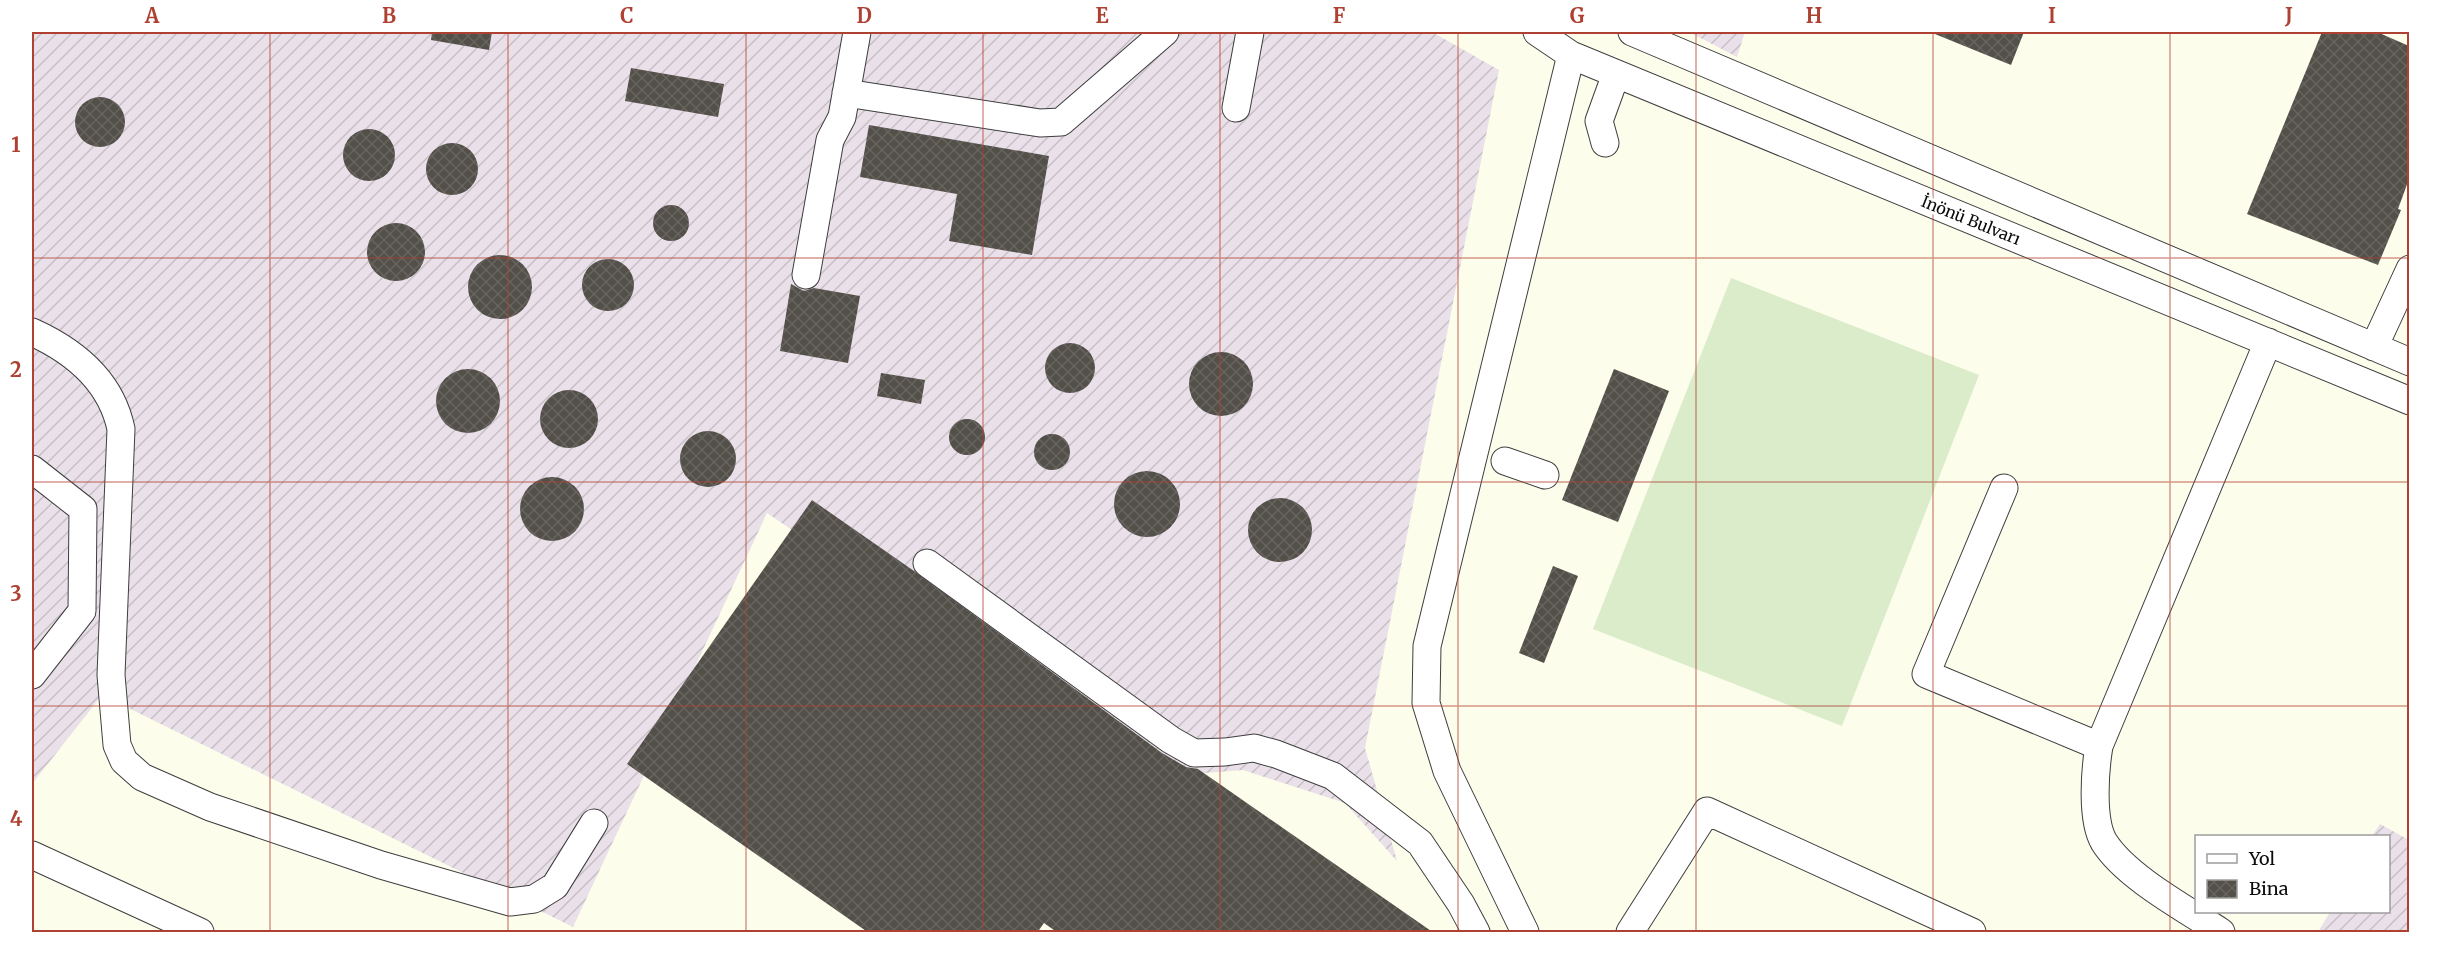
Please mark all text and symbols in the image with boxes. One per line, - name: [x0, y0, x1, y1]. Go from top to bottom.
- text: A: [144, 3, 160, 28]
- text: B: [382, 3, 396, 28]
- text: C: [620, 3, 634, 28]
- text: D: [856, 3, 872, 28]
- text: E: [1095, 3, 1109, 28]
- text: F: [1333, 3, 1346, 28]
- text: G: [1570, 3, 1585, 28]
- text: H: [1806, 3, 1822, 28]
- text: I: [2048, 3, 2056, 28]
- text: J: [2284, 3, 2293, 28]
- text: 1: [11, 132, 21, 157]
- street label: İnönü Bulvarı: [1918, 191, 2024, 249]
- text: 2: [10, 357, 22, 382]
- text: 3: [10, 581, 22, 606]
- text: 4: [10, 806, 23, 831]
- legend: [2195, 835, 2390, 913]
- text: Yol: [2248, 847, 2275, 870]
- text: Bina: [2249, 877, 2289, 900]

